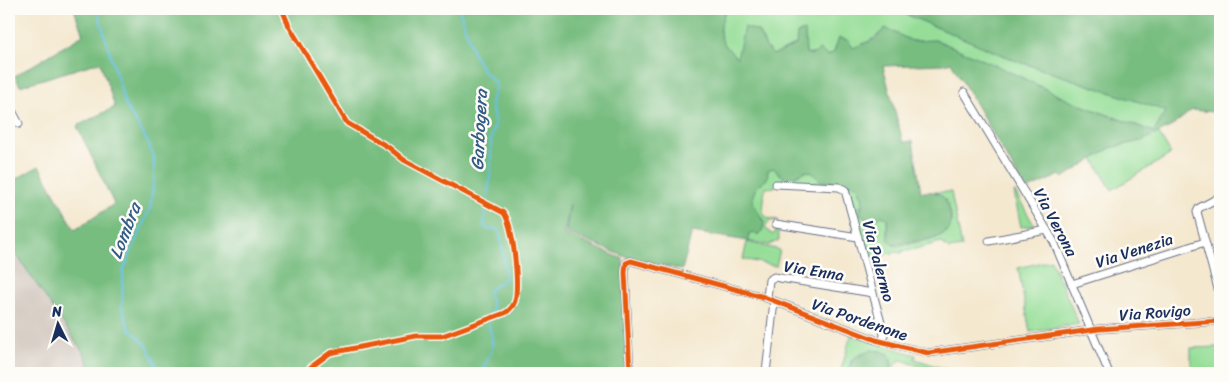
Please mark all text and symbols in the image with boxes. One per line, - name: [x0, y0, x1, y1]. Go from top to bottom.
- water label: Garbogera: [461, 87, 497, 171]
- street label: Via Verona: [1025, 182, 1086, 263]
- water label: Lombra: [100, 197, 151, 263]
- street label: Via Palermo: [854, 217, 903, 305]
- street label: Via Venezia: [1092, 224, 1177, 277]
- street label: Via Enna: [782, 251, 846, 290]
- street label: Via Pordenone: [808, 290, 912, 350]
- street label: Via Rovigo: [1118, 296, 1192, 329]
- text: N: [50, 299, 63, 325]
- north arrow: [32, 300, 82, 350]

